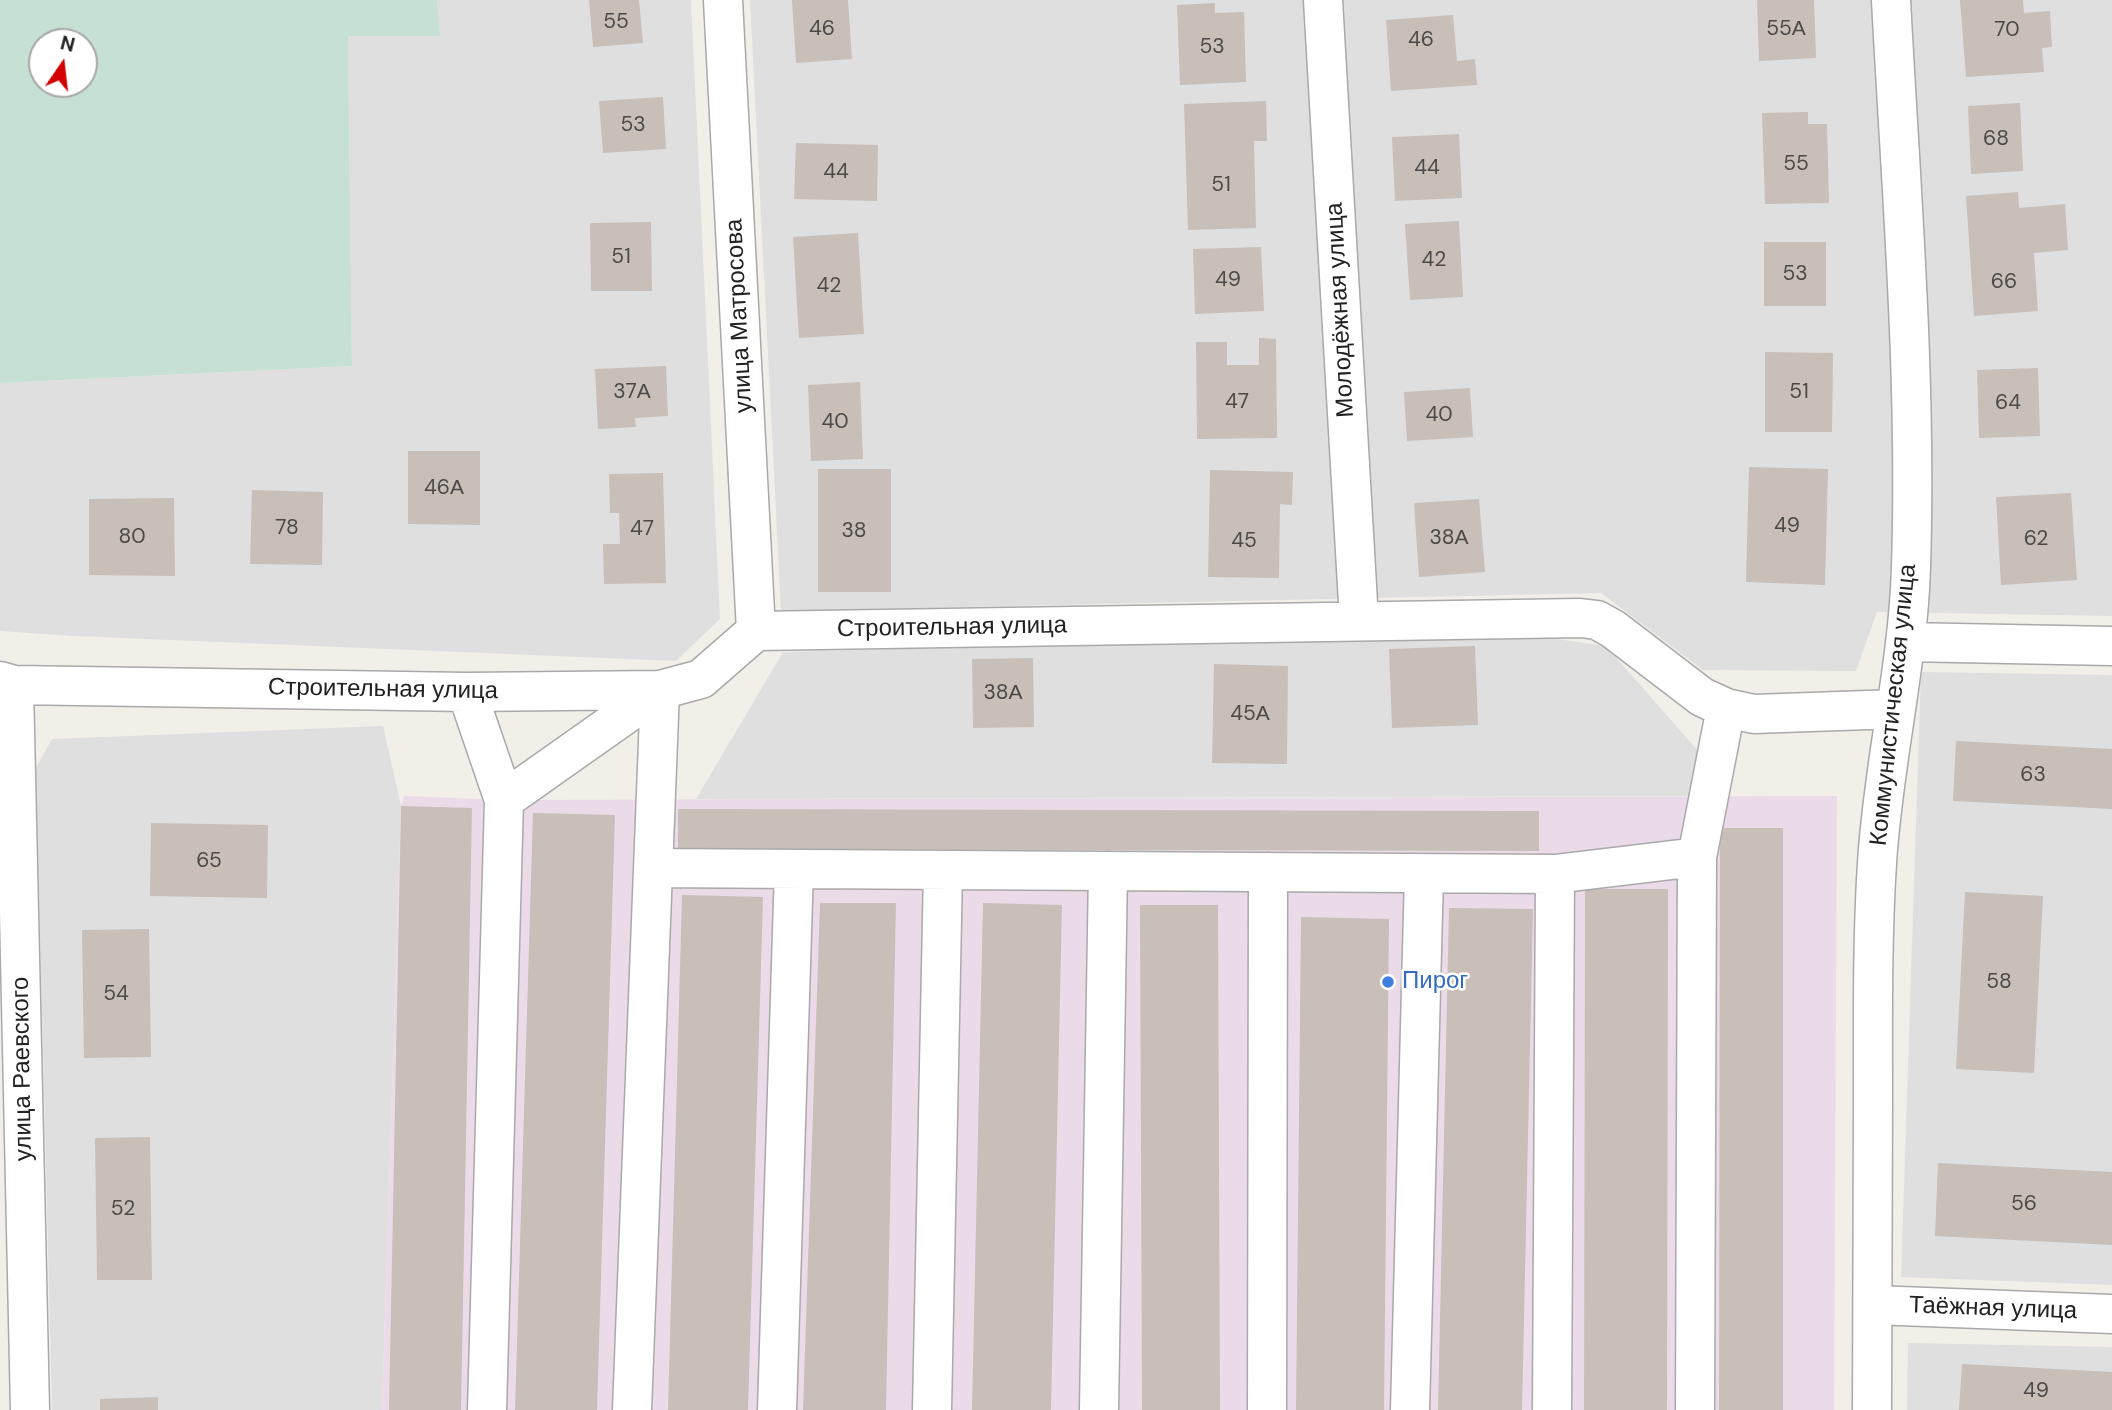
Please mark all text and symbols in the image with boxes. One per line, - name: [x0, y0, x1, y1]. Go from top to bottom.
- house number: 55: [603, 9, 629, 35]
- house number: 46: [809, 16, 835, 42]
- house number: 55А: [1766, 16, 1806, 42]
- house number: 70: [1994, 17, 2020, 43]
- house number: 46: [1408, 27, 1434, 53]
- north arrow: [28, 28, 98, 98]
- text: N: [58, 30, 77, 58]
- house number: 53: [1199, 34, 1225, 60]
- house number: 53: [620, 112, 646, 138]
- house number: 68: [1983, 126, 2009, 152]
- house number: 55: [1783, 151, 1809, 177]
- house number: 44: [1414, 155, 1440, 181]
- house number: 44: [823, 159, 849, 185]
- house number: 51: [1211, 172, 1231, 198]
- street label: Молодёжная улица: [1321, 202, 1361, 418]
- street label: улица Матросова: [721, 218, 759, 414]
- house number: 51: [611, 244, 631, 270]
- house number: 42: [1422, 247, 1446, 273]
- house number: 53: [1782, 261, 1808, 287]
- house number: 49: [1215, 267, 1241, 293]
- house number: 66: [1991, 269, 2017, 295]
- house number: 42: [817, 273, 841, 299]
- house number: 37А: [613, 379, 651, 405]
- house number: 51: [1789, 379, 1809, 405]
- house number: 47: [1225, 389, 1249, 415]
- house number: 64: [1995, 390, 2021, 416]
- house number: 40: [1425, 402, 1453, 428]
- house number: 40: [821, 409, 849, 435]
- house number: 46А: [424, 475, 464, 501]
- house number: 49: [1774, 513, 1800, 539]
- house number: 78: [275, 515, 299, 541]
- house number: 47: [630, 516, 654, 542]
- house number: 38: [841, 518, 867, 544]
- house number: 80: [118, 524, 146, 550]
- house number: 38А: [1429, 525, 1469, 551]
- house number: 62: [2024, 526, 2048, 552]
- house number: 45: [1231, 528, 1257, 554]
- street label: Коммунистическая улица: [1865, 563, 1923, 847]
- street label: Строительная улица: [837, 612, 1067, 644]
- street label: Строительная улица: [268, 674, 498, 706]
- house number: 38А: [983, 680, 1023, 706]
- house number: 45А: [1230, 701, 1270, 727]
- house number: 63: [2020, 762, 2046, 788]
- house number: 65: [196, 848, 222, 874]
- place label: Пирог: [1402, 968, 1468, 996]
- house number: 58: [1986, 969, 2012, 995]
- marker: Пирог: [1380, 974, 1396, 990]
- street label: улица Раевского: [7, 977, 39, 1161]
- house number: 54: [103, 981, 129, 1007]
- house number: 56: [2011, 1191, 2037, 1217]
- house number: 52: [111, 1196, 135, 1222]
- street label: Таёжная улица: [1908, 1292, 2078, 1326]
- house number: 49: [2023, 1378, 2049, 1404]

